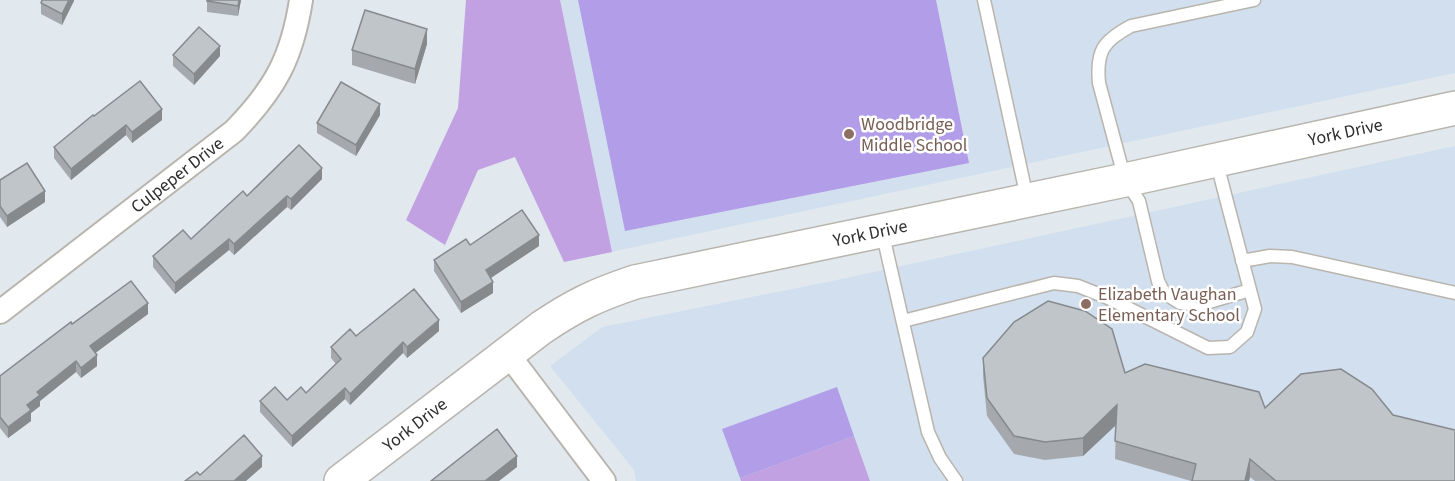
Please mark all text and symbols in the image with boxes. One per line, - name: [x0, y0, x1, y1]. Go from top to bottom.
- place label: Woodbridge Middle School: [861, 112, 967, 158]
- street label: York Drive: [1305, 112, 1385, 152]
- marker: Woodbridge Middle School: [842, 127, 856, 141]
- street label: Culpeper Drive: [126, 131, 229, 219]
- street label: York Drive: [830, 213, 910, 253]
- place label: Elizabeth Vaughan Elementary School: [1098, 282, 1240, 328]
- marker: Elizabeth Vaughan Elementary School: [1079, 297, 1093, 311]
- street label: York Drive: [377, 392, 452, 458]

